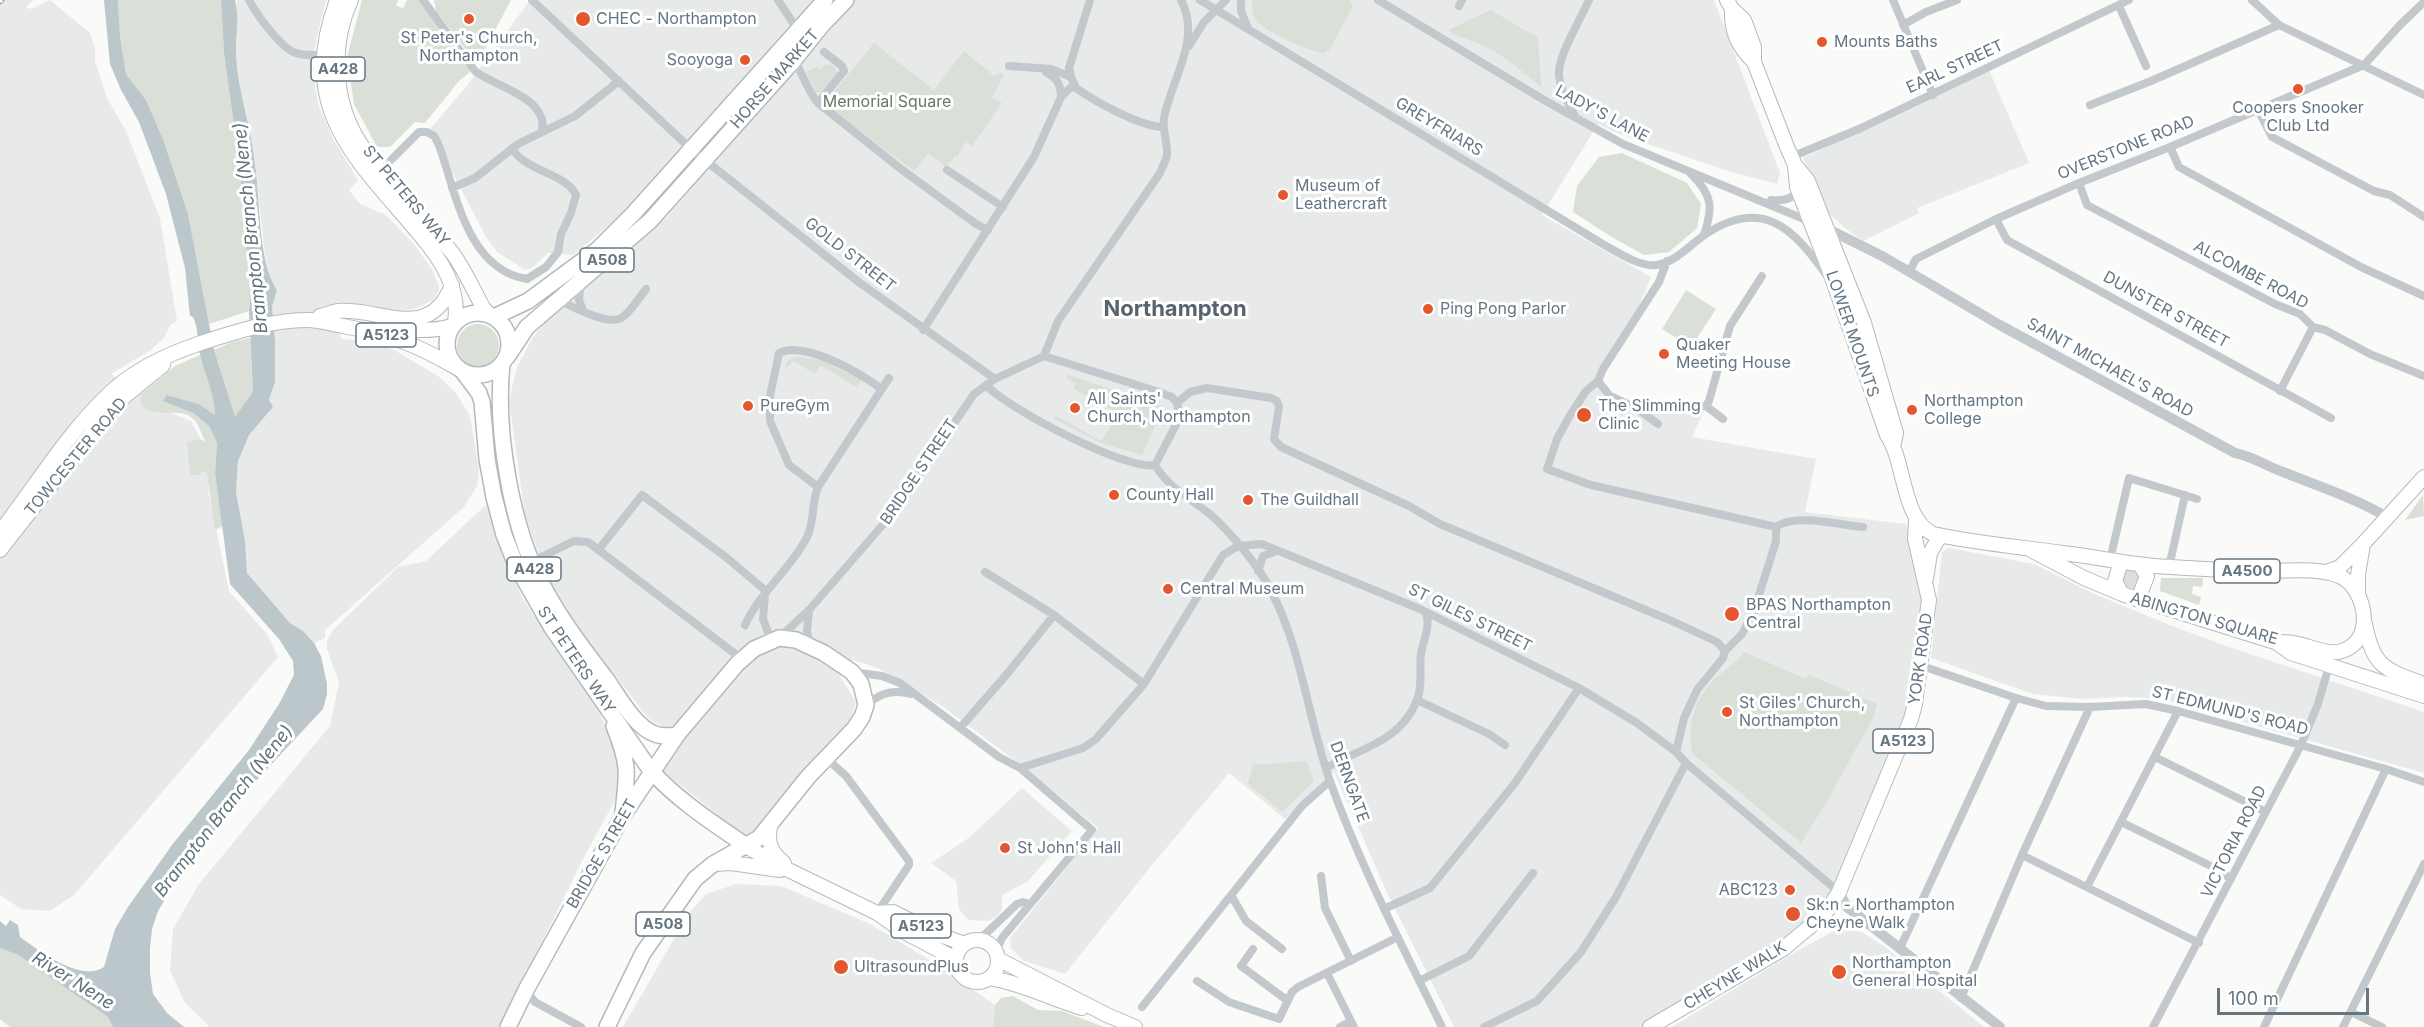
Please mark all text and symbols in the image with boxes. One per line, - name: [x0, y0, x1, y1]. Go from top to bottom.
- place label: CHEC - Northampton: [596, 9, 757, 29]
- marker: CHEC - Northampton: [574, 10, 592, 28]
- marker: St Peter's Church, Northampton: [462, 12, 476, 26]
- street label: HORSE MARKET: [727, 25, 823, 133]
- place label: St Peter's Church, Northampton: [400, 28, 538, 66]
- place label: Mounts Baths: [1834, 32, 1938, 52]
- marker: Mounts Baths: [1815, 35, 1829, 49]
- street label: EARL STREET: [1903, 36, 2007, 98]
- place label: Sooyoga: [667, 50, 733, 70]
- marker: Sooyoga: [738, 53, 752, 67]
- road number: A428: [311, 57, 365, 81]
- street label: LADY'S LANE: [1552, 81, 1652, 147]
- marker: Coopers Snooker Club Ltd: [2291, 82, 2305, 96]
- park label: Memorial Square: [823, 92, 951, 112]
- street label: GREYFRIARS: [1392, 93, 1486, 161]
- place label: Coopers Snooker Club Ltd: [2232, 98, 2364, 136]
- street label: OVERSTONE ROAD: [2055, 112, 2197, 184]
- water label: Brampton Branch (Nene): [229, 121, 273, 335]
- street label: ST PETERS WAY: [358, 142, 454, 250]
- place label: Museum of Leathercraft: [1295, 176, 1387, 214]
- marker: Museum of Leathercraft: [1276, 188, 1290, 202]
- street label: GOLD STREET: [801, 214, 899, 296]
- street label: ALCOMBE ROAD: [2190, 237, 2312, 313]
- road number: A508: [580, 248, 634, 272]
- street label: DUNSTER STREET: [2100, 267, 2232, 353]
- street label: LOWER MOUNTS: [1821, 268, 1883, 400]
- district label: Northampton: [1103, 296, 1247, 322]
- place label: Ping Pong Parlor: [1440, 299, 1566, 319]
- marker: Ping Pong Parlor: [1421, 302, 1435, 316]
- street label: SAINT MICHAEL'S ROAD: [2023, 314, 2197, 422]
- road number: A5123: [356, 323, 416, 347]
- place label: Quaker Meeting House: [1676, 335, 1791, 373]
- marker: Quaker Meeting House: [1657, 347, 1671, 361]
- place label: All Saints' Church, Northampton: [1087, 389, 1251, 427]
- place label: Northampton College: [1924, 391, 2024, 429]
- street label: TOWCESTER ROAD: [21, 394, 131, 520]
- place label: PureGym: [760, 396, 830, 416]
- place label: The Slimming Clinic: [1598, 396, 1701, 434]
- marker: PureGym: [741, 399, 755, 413]
- marker: All Saints' Church, Northampton: [1068, 401, 1082, 415]
- marker: Northampton College: [1905, 403, 1919, 417]
- marker: The Slimming Clinic: [1575, 406, 1593, 424]
- street label: BRIDGE STREET: [877, 416, 961, 528]
- place label: County Hall: [1126, 485, 1214, 505]
- marker: County Hall: [1107, 488, 1121, 502]
- place label: The Guildhall: [1260, 490, 1359, 510]
- marker: The Guildhall: [1241, 493, 1255, 507]
- road number: A428: [507, 557, 561, 581]
- road number: A4500: [2214, 559, 2280, 583]
- place label: Central Museum: [1180, 579, 1304, 599]
- street label: ST GILES STREET: [1405, 580, 1535, 656]
- marker: Central Museum: [1161, 582, 1175, 596]
- street label: ABINGTON SQUARE: [2128, 589, 2280, 649]
- place label: BPAS Northampton Central: [1746, 595, 1891, 633]
- street label: ST PETERS WAY: [533, 603, 619, 717]
- marker: BPAS Northampton Central: [1723, 605, 1741, 623]
- street label: YORK ROAD: [1905, 612, 1937, 706]
- street label: ST EDMUND'S ROAD: [2150, 682, 2310, 740]
- place label: St Giles' Church, Northampton: [1739, 693, 1865, 731]
- marker: St Giles' Church, Northampton: [1720, 705, 1734, 719]
- water label: Brampton Branch (Nene): [150, 721, 298, 901]
- road number: A5123: [1873, 729, 1933, 753]
- street label: DERNGATE: [1325, 739, 1373, 825]
- street label: VICTORIA ROAD: [2197, 782, 2271, 902]
- street label: BRIDGE STREET: [563, 796, 641, 912]
- place label: St John's Hall: [1017, 838, 1121, 858]
- marker: St John's Hall: [998, 841, 1012, 855]
- place label: ABC123: [1719, 880, 1778, 900]
- marker: ABC123: [1783, 883, 1797, 897]
- place label: Sk:n - Northampton Cheyne Walk: [1806, 895, 1955, 933]
- marker: Sk:n - Northampton Cheyne Walk: [1784, 905, 1802, 923]
- road number: A508: [636, 912, 690, 936]
- road number: A5123: [891, 914, 951, 938]
- street label: CHEYNE WALK: [1680, 938, 1790, 1014]
- water label: River Nene: [28, 947, 118, 1015]
- place label: Northampton General Hospital: [1852, 953, 1977, 991]
- place label: UltrasoundPlus: [854, 957, 969, 977]
- marker: UltrasoundPlus: [832, 958, 850, 976]
- marker: Northampton General Hospital: [1830, 963, 1848, 981]
- scale bar: [2220, 976, 2372, 1014]
- text: 100 m: [2228, 988, 2279, 1009]

